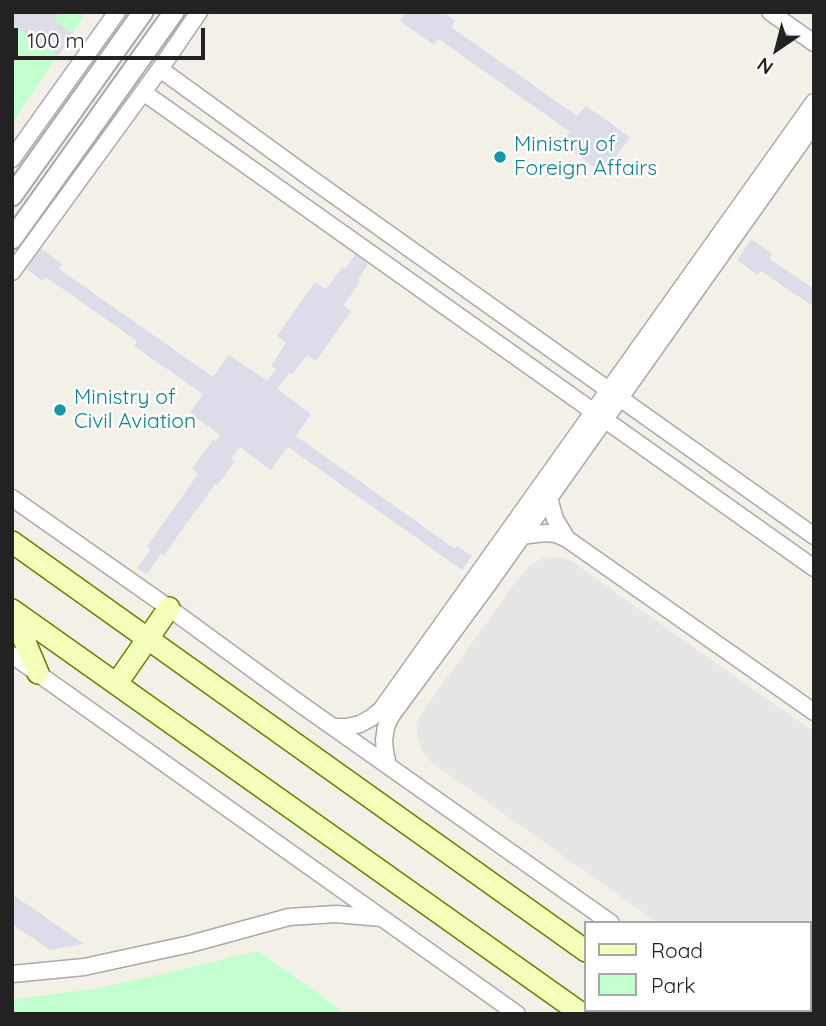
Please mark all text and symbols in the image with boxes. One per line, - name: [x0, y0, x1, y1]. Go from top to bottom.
- scale bar: [18, 14, 208, 58]
- north arrow: [742, 14, 812, 84]
- text: 100 m: [27, 27, 85, 53]
- text: N: [752, 52, 778, 80]
- place label: Ministry of Foreign Affairs: [514, 132, 657, 182]
- marker: Ministry of Foreign Affairs: [492, 149, 508, 165]
- place label: Ministry of Civil Aviation: [74, 385, 196, 435]
- marker: Ministry of Civil Aviation: [52, 402, 68, 418]
- legend: [584, 921, 812, 1012]
- text: Road: [651, 937, 703, 963]
- text: Park: [651, 972, 695, 998]

